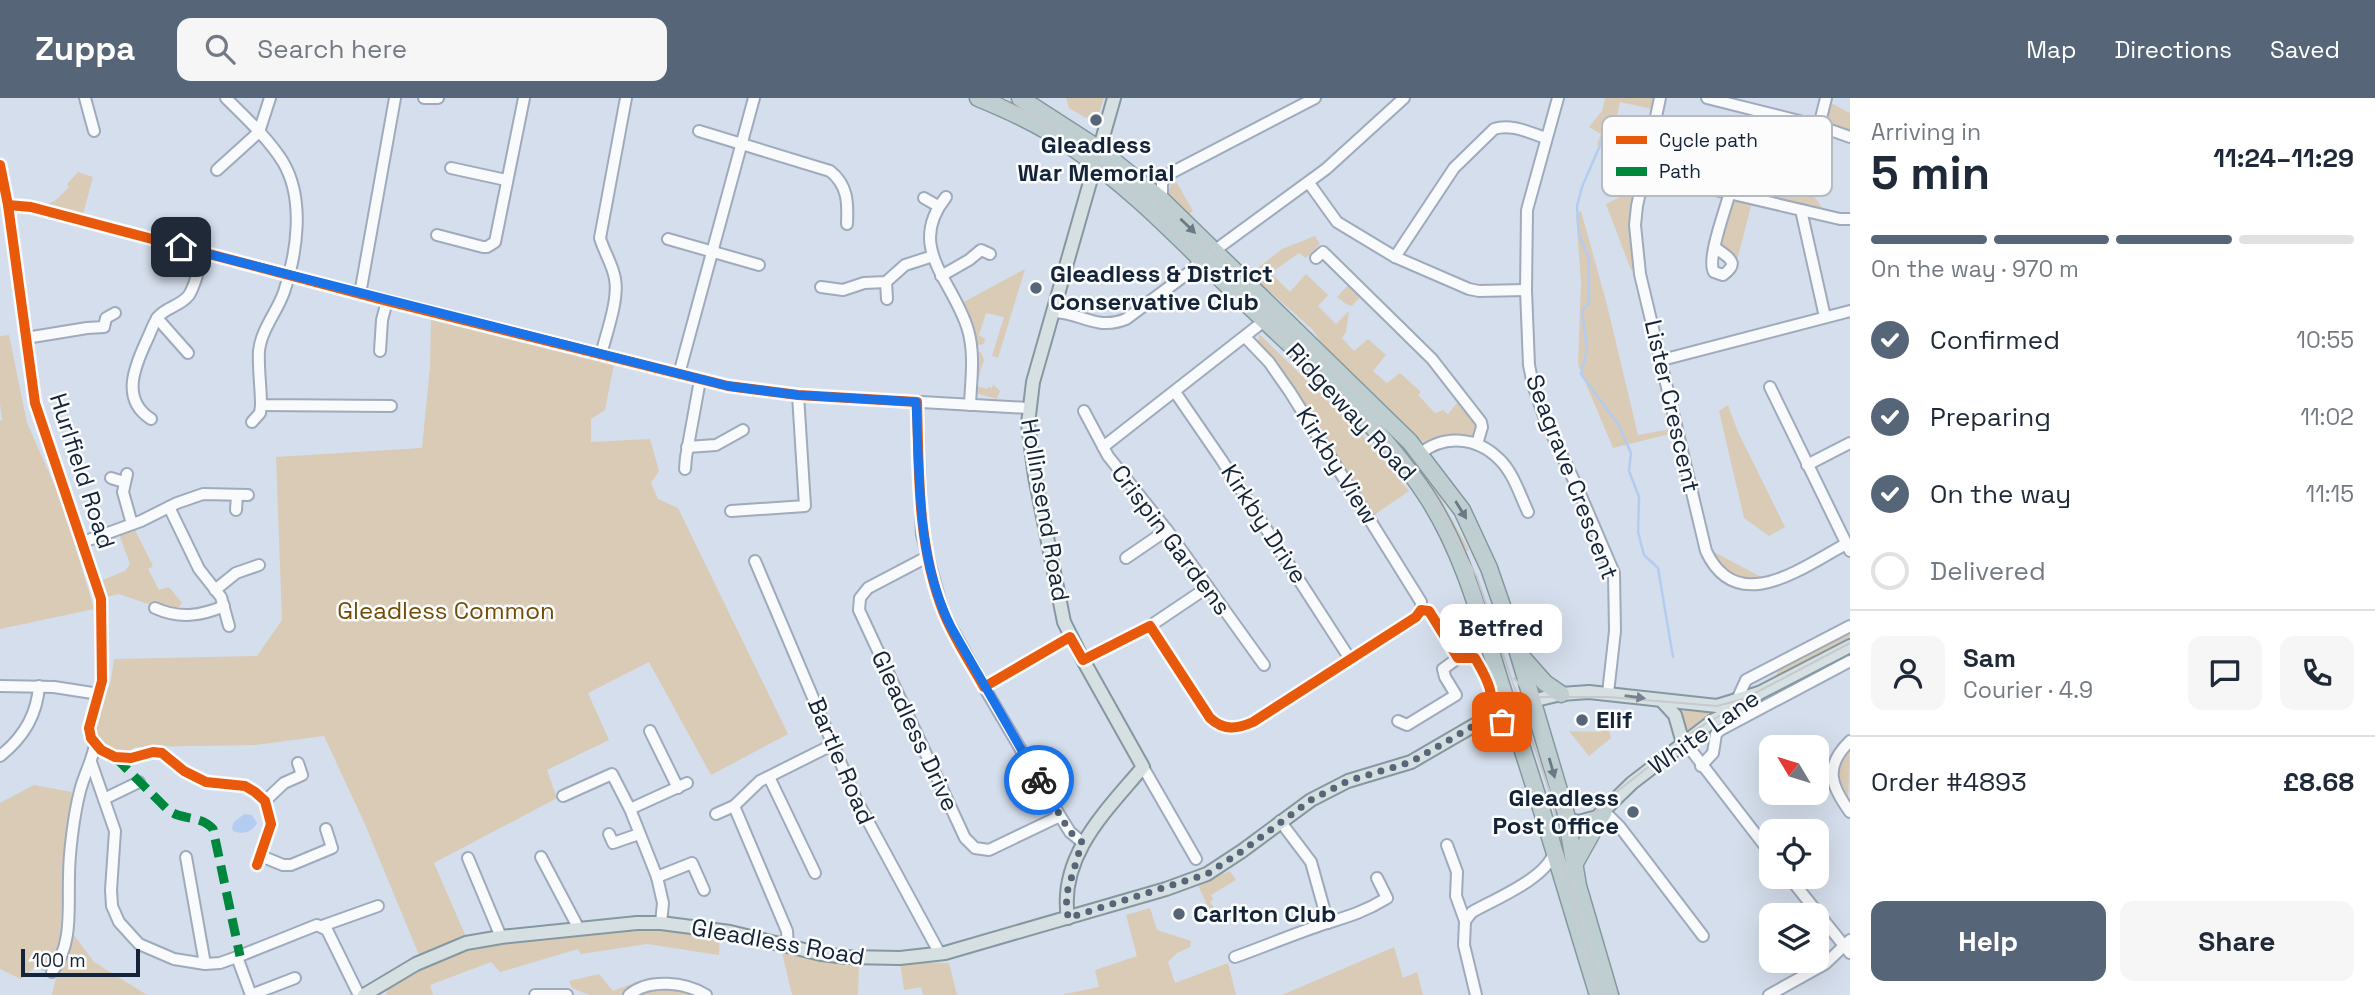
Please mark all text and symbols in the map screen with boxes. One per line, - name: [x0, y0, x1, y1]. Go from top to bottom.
- search box: [177, 18, 667, 81]
- text: Zuppa: [35, 28, 135, 70]
- icon: search: [201, 30, 239, 68]
- text: Search here: [257, 32, 407, 66]
- text: Map: [2026, 34, 2076, 65]
- text: Directions: [2114, 34, 2232, 65]
- text: Saved: [2270, 34, 2340, 65]
- marker: Gleadless War Memorial: [1088, 112, 1104, 128]
- legend: [1602, 116, 1832, 196]
- text: Arriving in: [1871, 117, 1981, 147]
- text: Cycle path: [1659, 128, 1758, 153]
- place label: Gleadless War Memorial: [1017, 129, 1175, 188]
- text: 11:24–11:29: [2213, 141, 2354, 175]
- text: 5 min: [1871, 144, 1990, 202]
- text: Path: [1659, 159, 1701, 184]
- pin: [151, 217, 211, 277]
- one-way arrow: [1179, 218, 1197, 234]
- icon: home: [162, 228, 200, 266]
- text: On the way · 970 m: [1871, 254, 2079, 284]
- place label: Gleadless & District Conservative Club: [1050, 258, 1273, 317]
- marker: Gleadless & District Conservative Club: [1028, 280, 1044, 296]
- street label: Lister Crescent: [1638, 317, 1707, 495]
- icon: check: [1871, 321, 1909, 359]
- text: Confirmed: [1930, 323, 2060, 357]
- text: 10:55: [2296, 325, 2354, 355]
- street label: Ridgeway Road: [1279, 336, 1423, 487]
- street label: Seagrave Crescent: [1519, 370, 1626, 584]
- street label: Hurlfield Road: [43, 389, 122, 553]
- icon: check: [1871, 398, 1909, 436]
- text: Preparing: [1930, 400, 2051, 434]
- street label: Kirkby View: [1289, 401, 1386, 530]
- text: 11:02: [2300, 402, 2354, 432]
- street label: Hollinsend Road: [1014, 416, 1077, 604]
- street label: Crispin Gardens: [1105, 458, 1238, 621]
- street label: Kirkby Drive: [1214, 458, 1315, 589]
- icon: check: [1871, 475, 1909, 513]
- text: On the way: [1930, 477, 2071, 511]
- text: 11:15: [2306, 479, 2354, 509]
- one-way arrow: [1455, 500, 1468, 520]
- text: Delivered: [1930, 554, 2046, 588]
- park label: Gleadless Common: [337, 595, 555, 626]
- callout: Betfred: [1441, 603, 1563, 652]
- text: Betfred: [1459, 613, 1543, 643]
- button: person: [1871, 636, 1945, 710]
- button: chat: [2188, 636, 2262, 710]
- button: phone: [2280, 636, 2354, 710]
- text: Sam: [1963, 641, 2016, 675]
- street label: Gleadless Drive: [865, 645, 966, 816]
- text: Courier · 4.9: [1963, 675, 2093, 705]
- street label: White Lane: [1642, 682, 1765, 781]
- one-way arrow: [1624, 691, 1646, 702]
- pin: [1472, 692, 1532, 752]
- street label: Bartle Road: [801, 693, 882, 829]
- icon: bag: [1483, 703, 1521, 741]
- place label: Elif: [1596, 704, 1633, 735]
- marker: Elif: [1574, 712, 1590, 728]
- north arrow: [1759, 735, 1829, 805]
- map controls: [1759, 735, 1829, 973]
- courier: [1004, 745, 1074, 815]
- one-way arrow: [1548, 758, 1558, 779]
- icon: bike: [1020, 761, 1058, 799]
- text: Order #4893: [1871, 765, 2027, 799]
- text: £8.68: [2283, 765, 2354, 799]
- place label: Gleadless Post Office: [1493, 782, 1619, 841]
- marker: Gleadless Post Office: [1625, 804, 1641, 820]
- button: locate: [1759, 819, 1829, 889]
- place label: Carlton Club: [1193, 898, 1336, 929]
- button: Help: [1871, 901, 2106, 981]
- button: Share: [2120, 901, 2354, 981]
- button: layers: [1759, 903, 1829, 973]
- marker: Carlton Club: [1171, 906, 1187, 922]
- street label: Gleadless Road: [689, 911, 867, 972]
- scale bar: [21, 946, 140, 978]
- text: 100 m: [32, 948, 86, 973]

